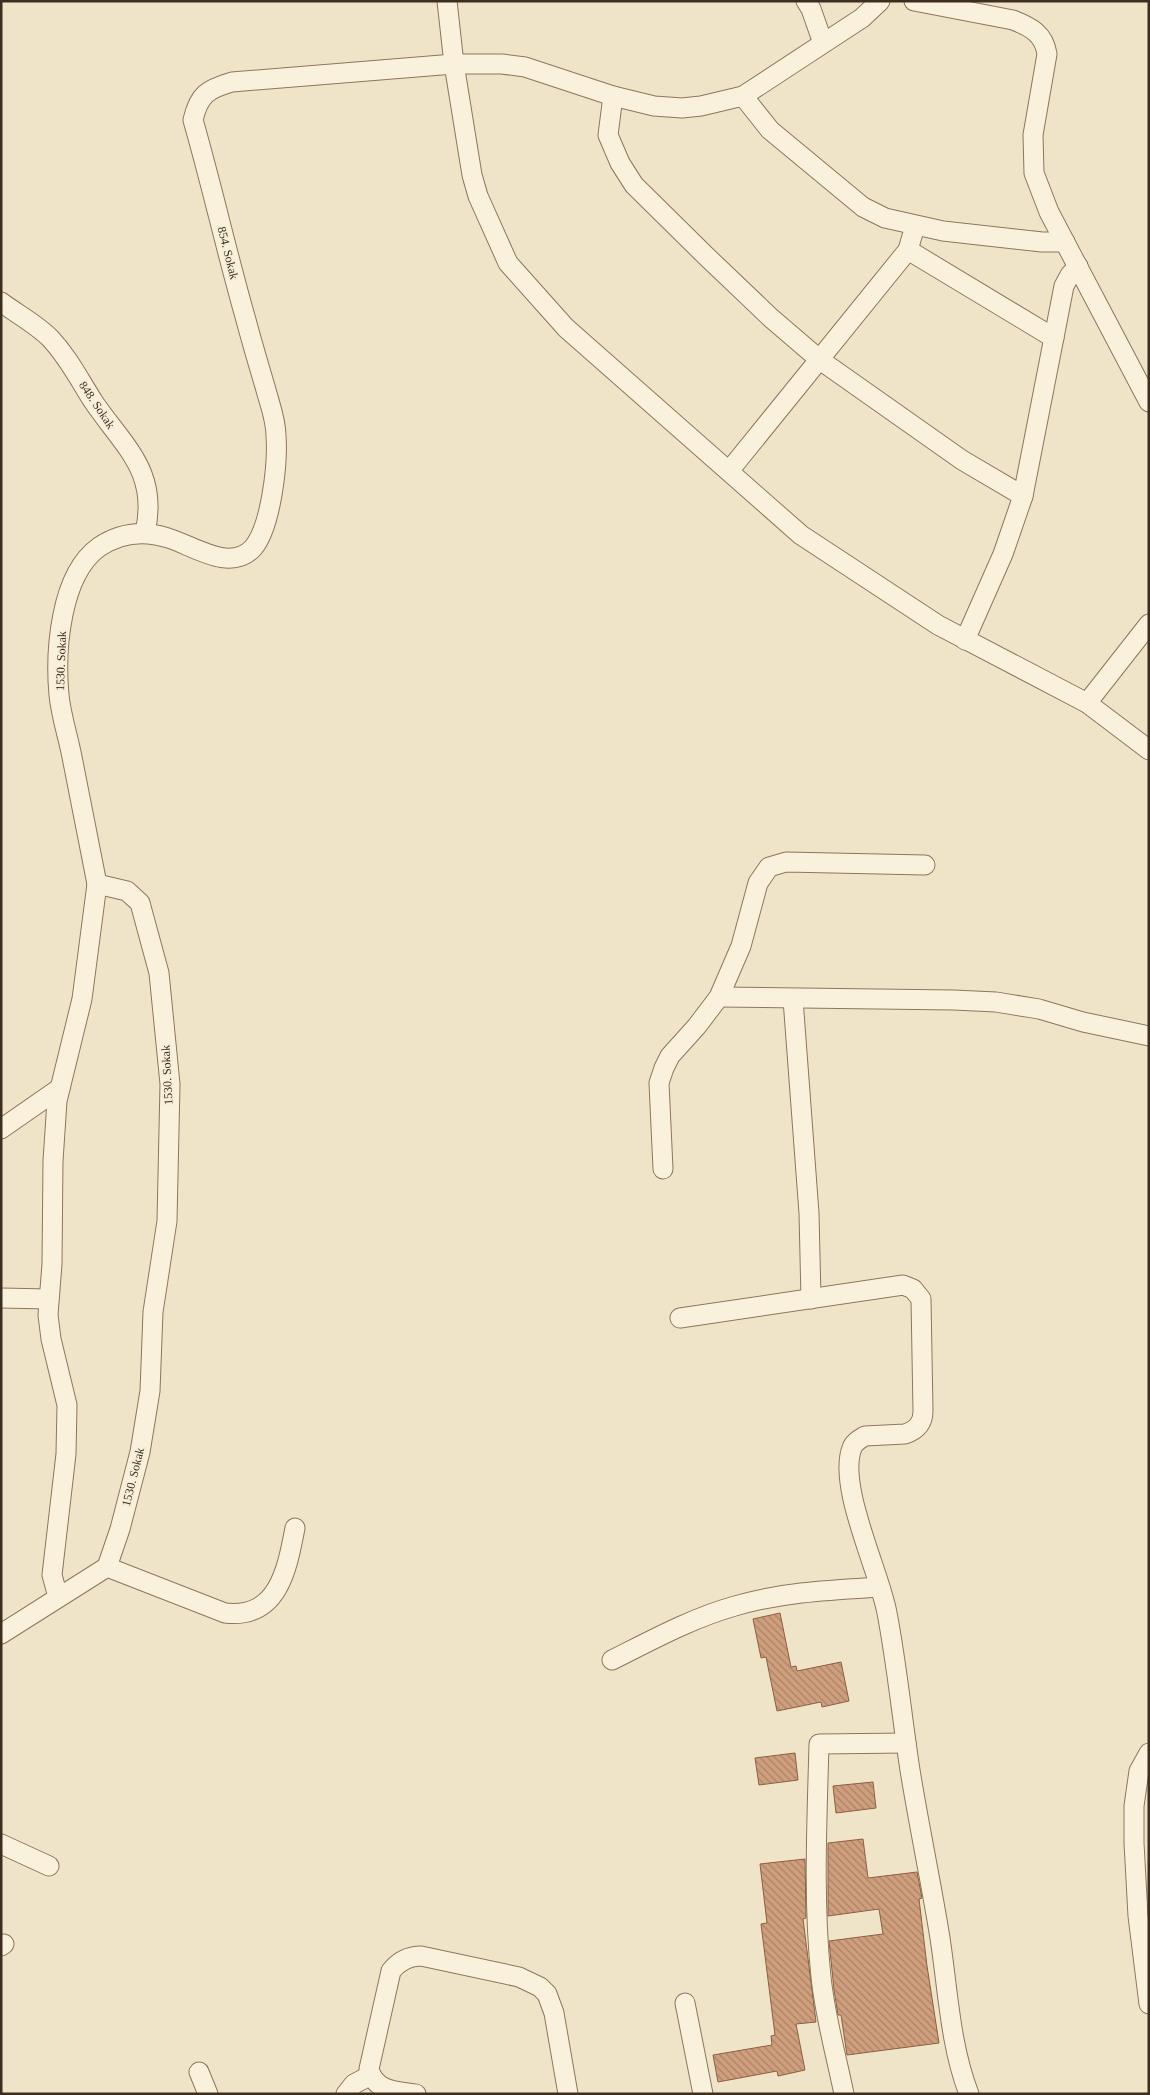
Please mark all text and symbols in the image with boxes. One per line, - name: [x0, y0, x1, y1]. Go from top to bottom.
- street label: 854. Sokak: [215, 225, 241, 281]
- street label: 848. Sokak: [76, 379, 118, 431]
- street label: 1530. Sokak: [53, 631, 69, 691]
- street label: 1530. Sokak: [158, 1045, 176, 1105]
- street label: 1530. Sokak: [119, 1446, 147, 1508]

